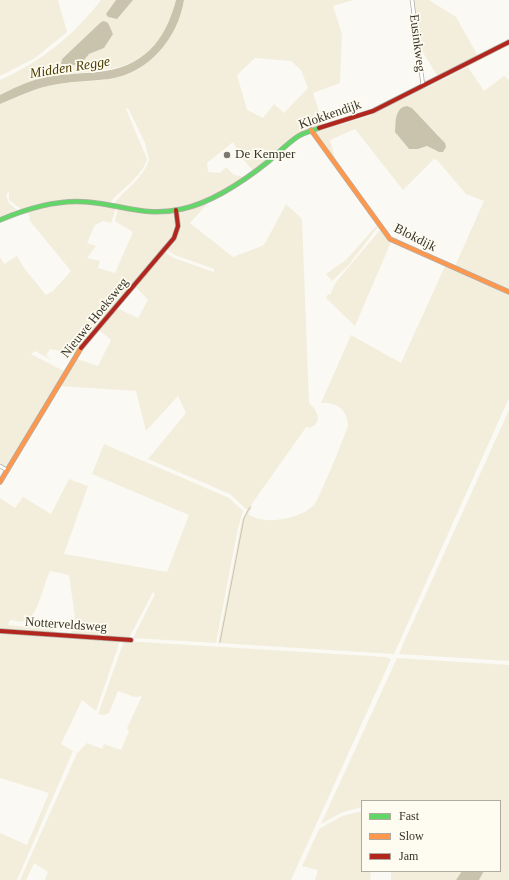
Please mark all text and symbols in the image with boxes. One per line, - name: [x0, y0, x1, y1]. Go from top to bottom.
- street label: Eusinkweg: [406, 13, 428, 73]
- water label: Midden Regge: [29, 53, 111, 83]
- street label: Klokkendijk: [297, 97, 363, 133]
- place label: De Kemper: [235, 147, 295, 163]
- marker: De Kemper: [222, 150, 232, 160]
- street label: Blokdijk: [391, 221, 439, 255]
- street label: Nieuwe Hoeksweg: [58, 275, 132, 361]
- street label: Notterveldsweg: [24, 614, 108, 636]
- legend: [361, 800, 501, 872]
- text: Fast: [399, 809, 419, 823]
- text: Slow: [399, 829, 424, 843]
- text: Jam: [399, 849, 418, 863]

